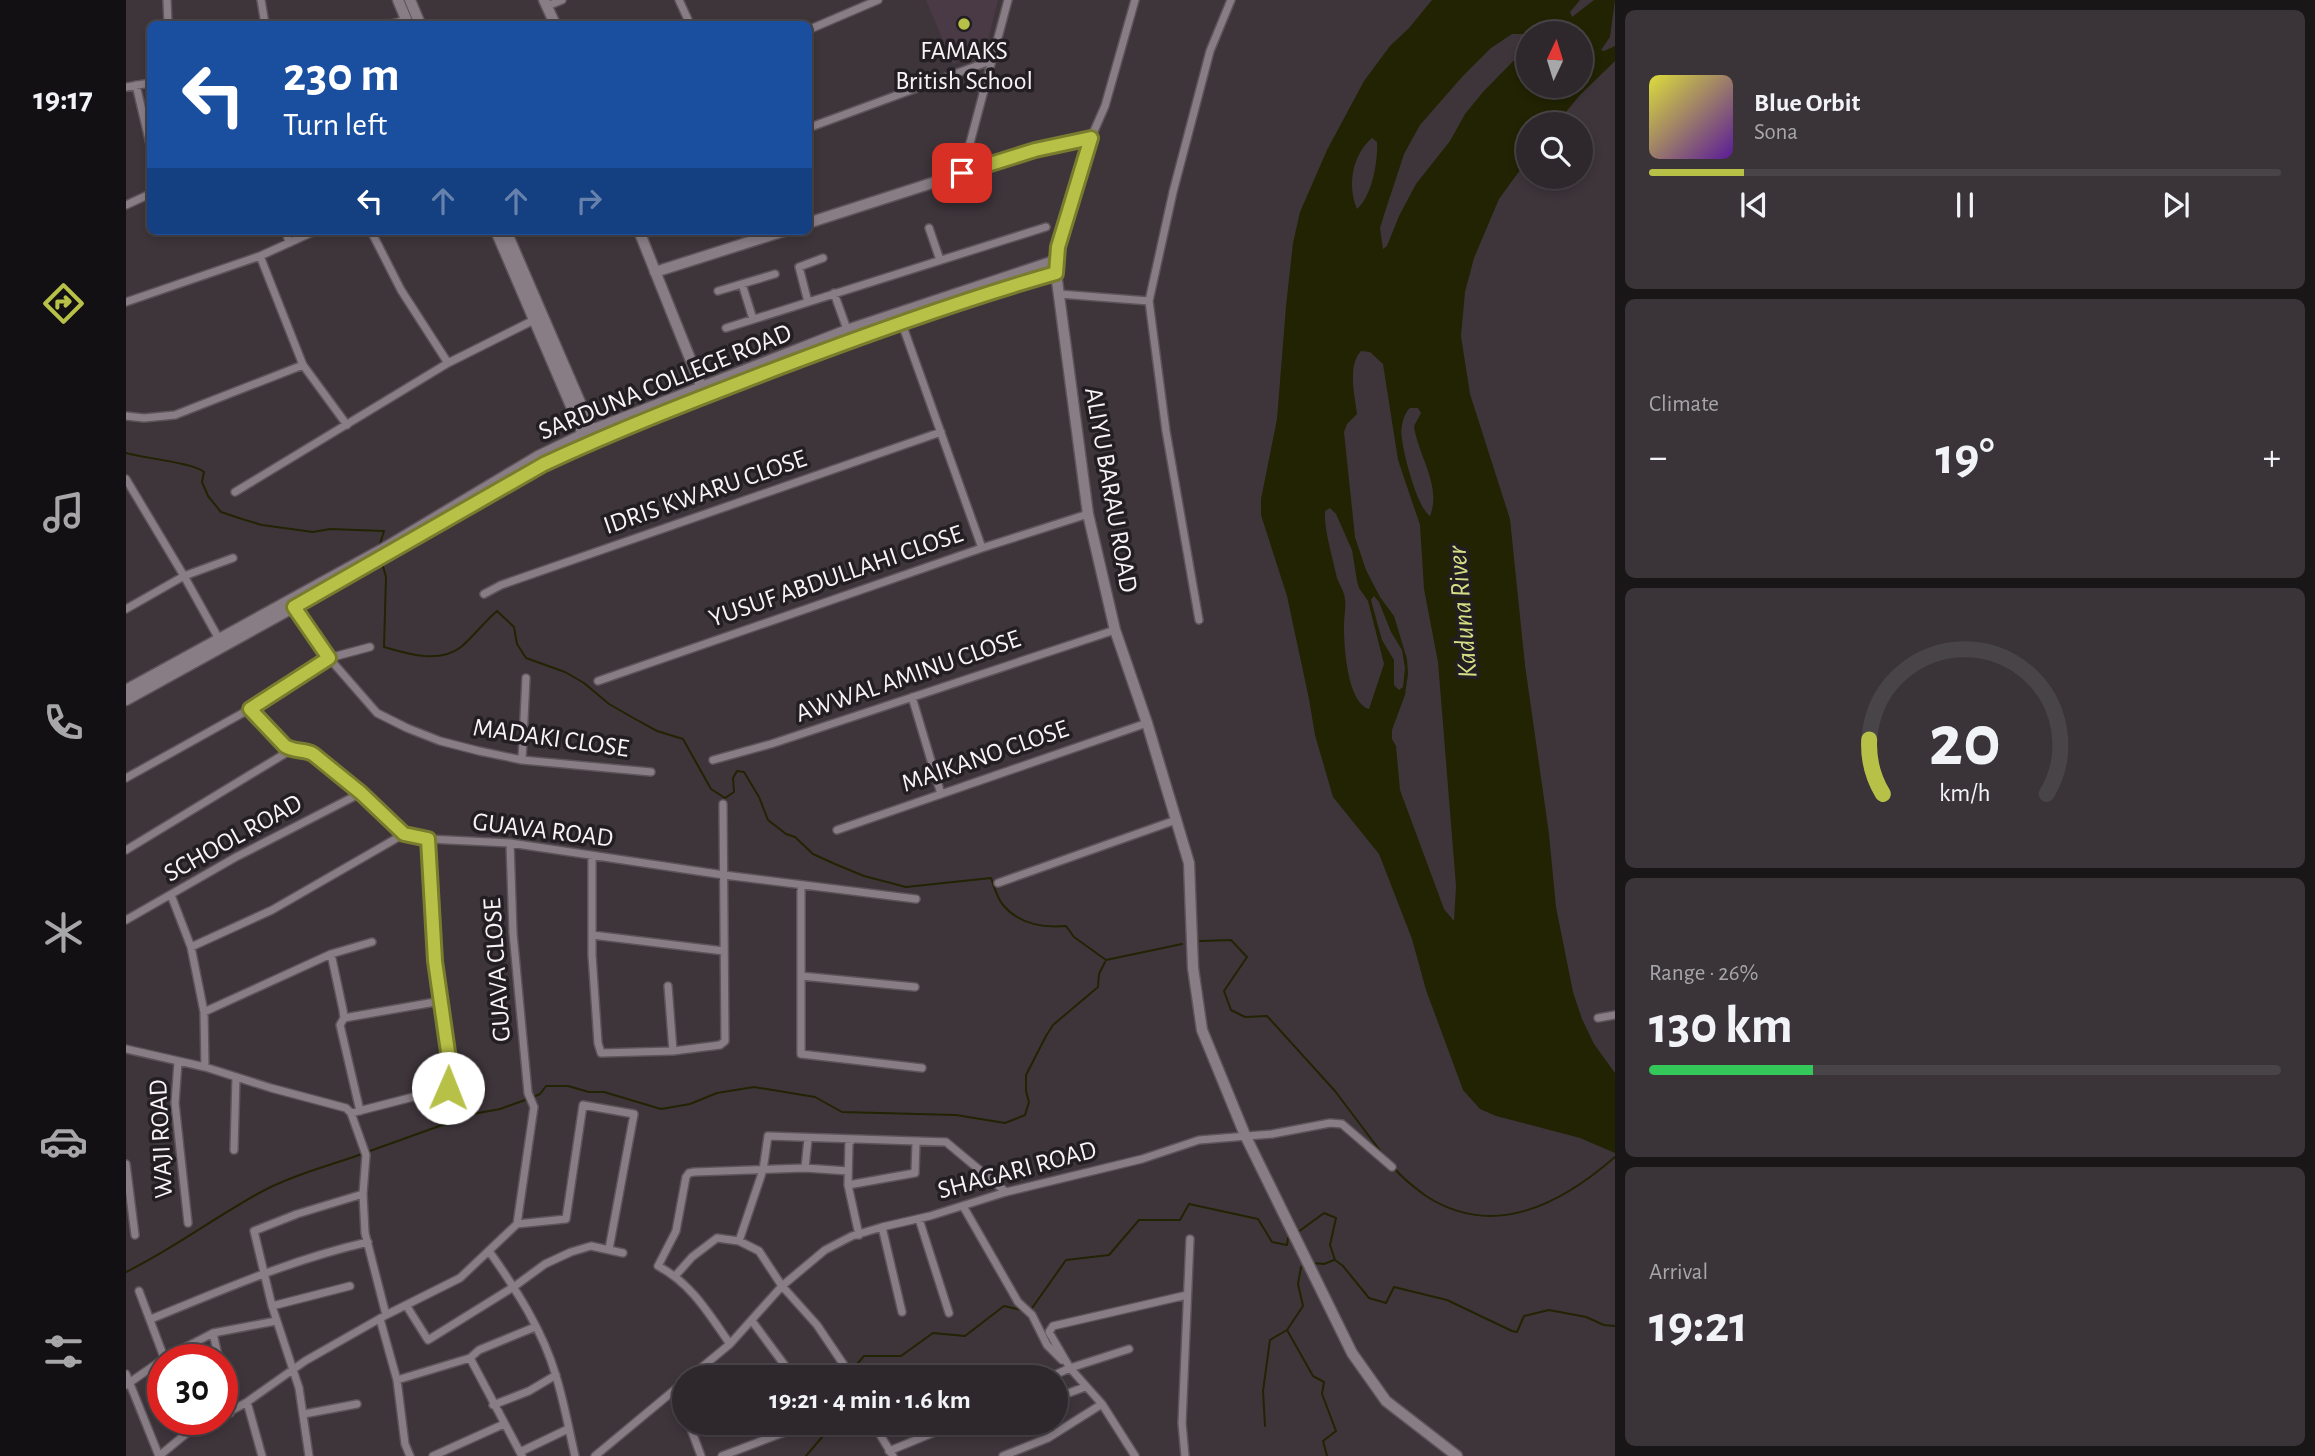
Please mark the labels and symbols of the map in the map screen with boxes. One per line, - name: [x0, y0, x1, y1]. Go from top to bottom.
- marker: FAMAKS British School: [956, 16, 972, 32]
- north arrow: [1516, 21, 1592, 98]
- place label: FAMAKS British School: [895, 38, 1033, 94]
- pin: [932, 143, 992, 203]
- street label: SARDUNA COLLEGE ROAD: [535, 319, 795, 445]
- street label: ALIYU BARAU ROAD: [1080, 385, 1142, 595]
- street label: IDRIS KWARU CLOSE: [600, 445, 810, 539]
- street label: YUSUF ABDULLAHI CLOSE: [706, 520, 966, 632]
- water label: Kaduna River: [1443, 544, 1483, 679]
- street label: AWWAL AMINU CLOSE: [792, 625, 1024, 727]
- street label: MADAKI CLOSE: [471, 714, 631, 762]
- street label: MAIKANO CLOSE: [898, 715, 1072, 797]
- street label: SCHOOL ROAD: [160, 789, 306, 887]
- street label: GUAVA ROAD: [471, 808, 615, 852]
- street label: GUAVA CLOSE: [479, 897, 515, 1043]
- position arrow: [411, 1051, 485, 1125]
- street label: WAJI ROAD: [145, 1079, 177, 1199]
- street label: SHAGARI ROAD: [935, 1136, 1099, 1204]
- speed limit sign: 30: [147, 1344, 238, 1435]

